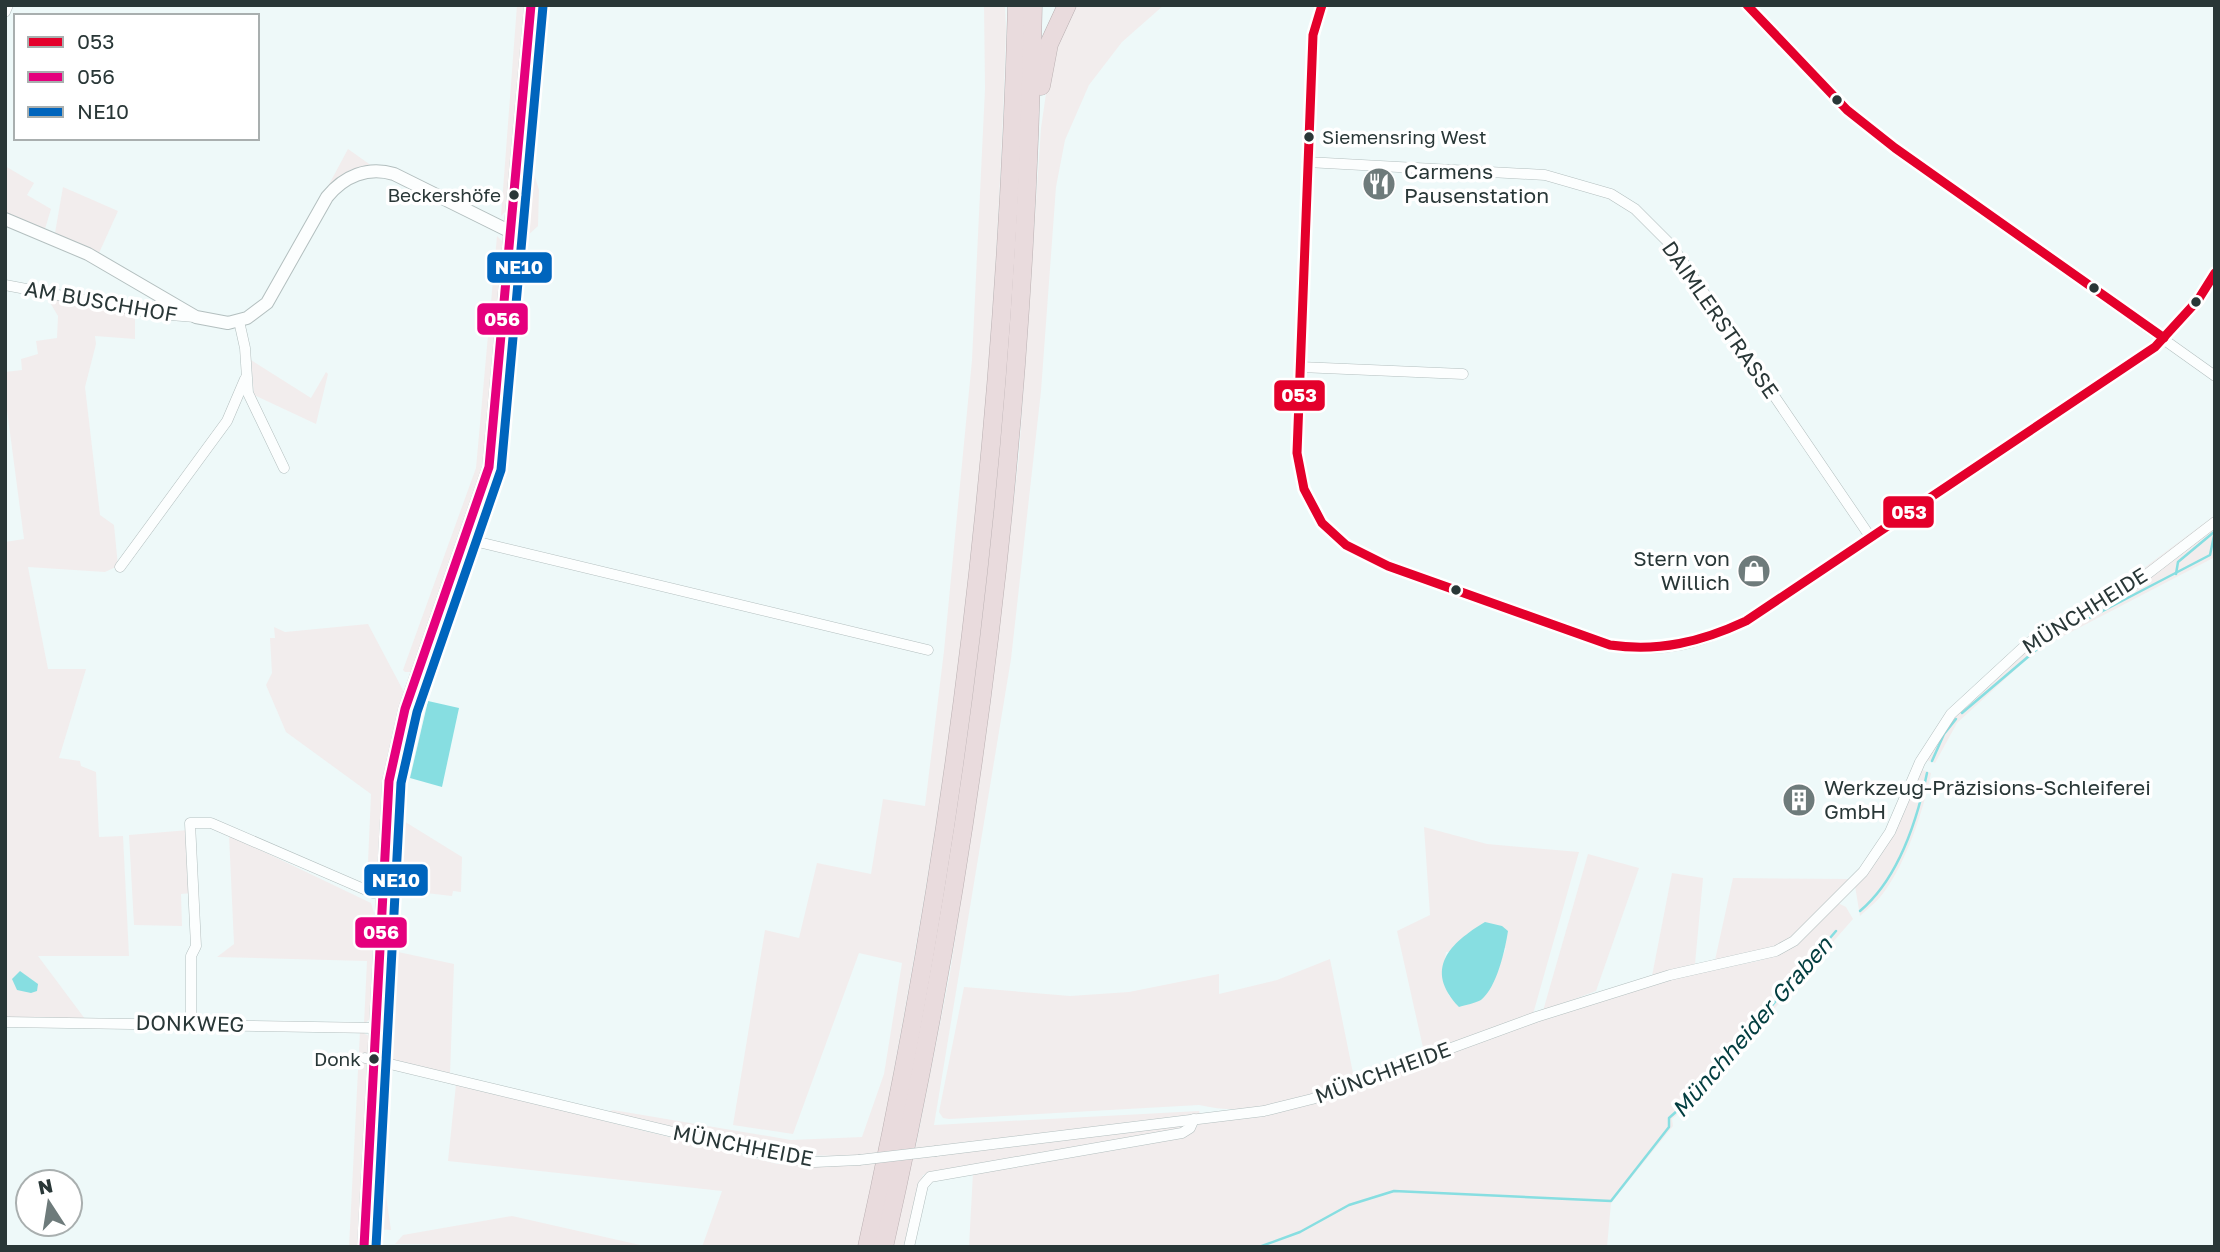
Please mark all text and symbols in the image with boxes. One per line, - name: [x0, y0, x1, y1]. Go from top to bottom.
- legend: [14, 14, 259, 140]
- text: 053: [77, 28, 115, 54]
- text: 056: [77, 63, 115, 89]
- unlabelled marker: [1830, 93, 1844, 107]
- text: NE10: [77, 98, 129, 124]
- place label: Siemensring West: [1322, 125, 1487, 148]
- marker: Siemensring West: [1302, 130, 1316, 144]
- place label: Carmens Pausenstation: [1404, 158, 1549, 208]
- restaurant icon: Carmens Pausenstation: [1360, 165, 1398, 203]
- place label: Beckershöfe: [387, 183, 501, 206]
- marker: Beckershöfe: [507, 188, 521, 202]
- street label: DAIMLERSTRASSE: [1657, 236, 1785, 403]
- line badge: NE10: [486, 251, 553, 284]
- text: NE10: [495, 255, 543, 278]
- street label: AM BUSCHHOF: [23, 275, 179, 327]
- unlabelled marker: [2087, 281, 2101, 295]
- unlabelled marker: [2189, 295, 2203, 309]
- line badge: 056: [476, 302, 529, 336]
- text: 056: [484, 307, 520, 330]
- line badge: 053: [1273, 379, 1326, 412]
- text: 053: [1281, 383, 1317, 406]
- line badge: 053: [1882, 495, 1935, 529]
- text: 053: [1891, 500, 1927, 523]
- place label: Stern von Willich: [1633, 545, 1730, 595]
- shop icon: Stern von Willich: [1735, 552, 1773, 590]
- street label: MÜNCHHEIDE: [2017, 561, 2152, 659]
- unlabelled marker: [1449, 583, 1463, 597]
- place label: Werkzeug-Präzisions-Schleiferei GmbH: [1824, 774, 2151, 824]
- building icon: Werkzeug-Präzisions-Schleiferei GmbH: [1780, 781, 1818, 819]
- line badge: NE10: [363, 863, 429, 897]
- text: NE10: [372, 868, 420, 891]
- line badge: 056: [354, 916, 408, 949]
- text: 056: [363, 920, 399, 943]
- water label: Münchheider Graben: [1665, 930, 1838, 1122]
- street label: DONKWEG: [136, 1009, 245, 1037]
- street label: MÜNCHHEIDE: [1311, 1035, 1454, 1109]
- place label: Donk: [314, 1047, 361, 1070]
- marker: Donk: [367, 1052, 381, 1066]
- street label: MÜNCHHEIDE: [671, 1119, 816, 1171]
- north arrow: [14, 1168, 84, 1238]
- text: N: [36, 1173, 55, 1199]

